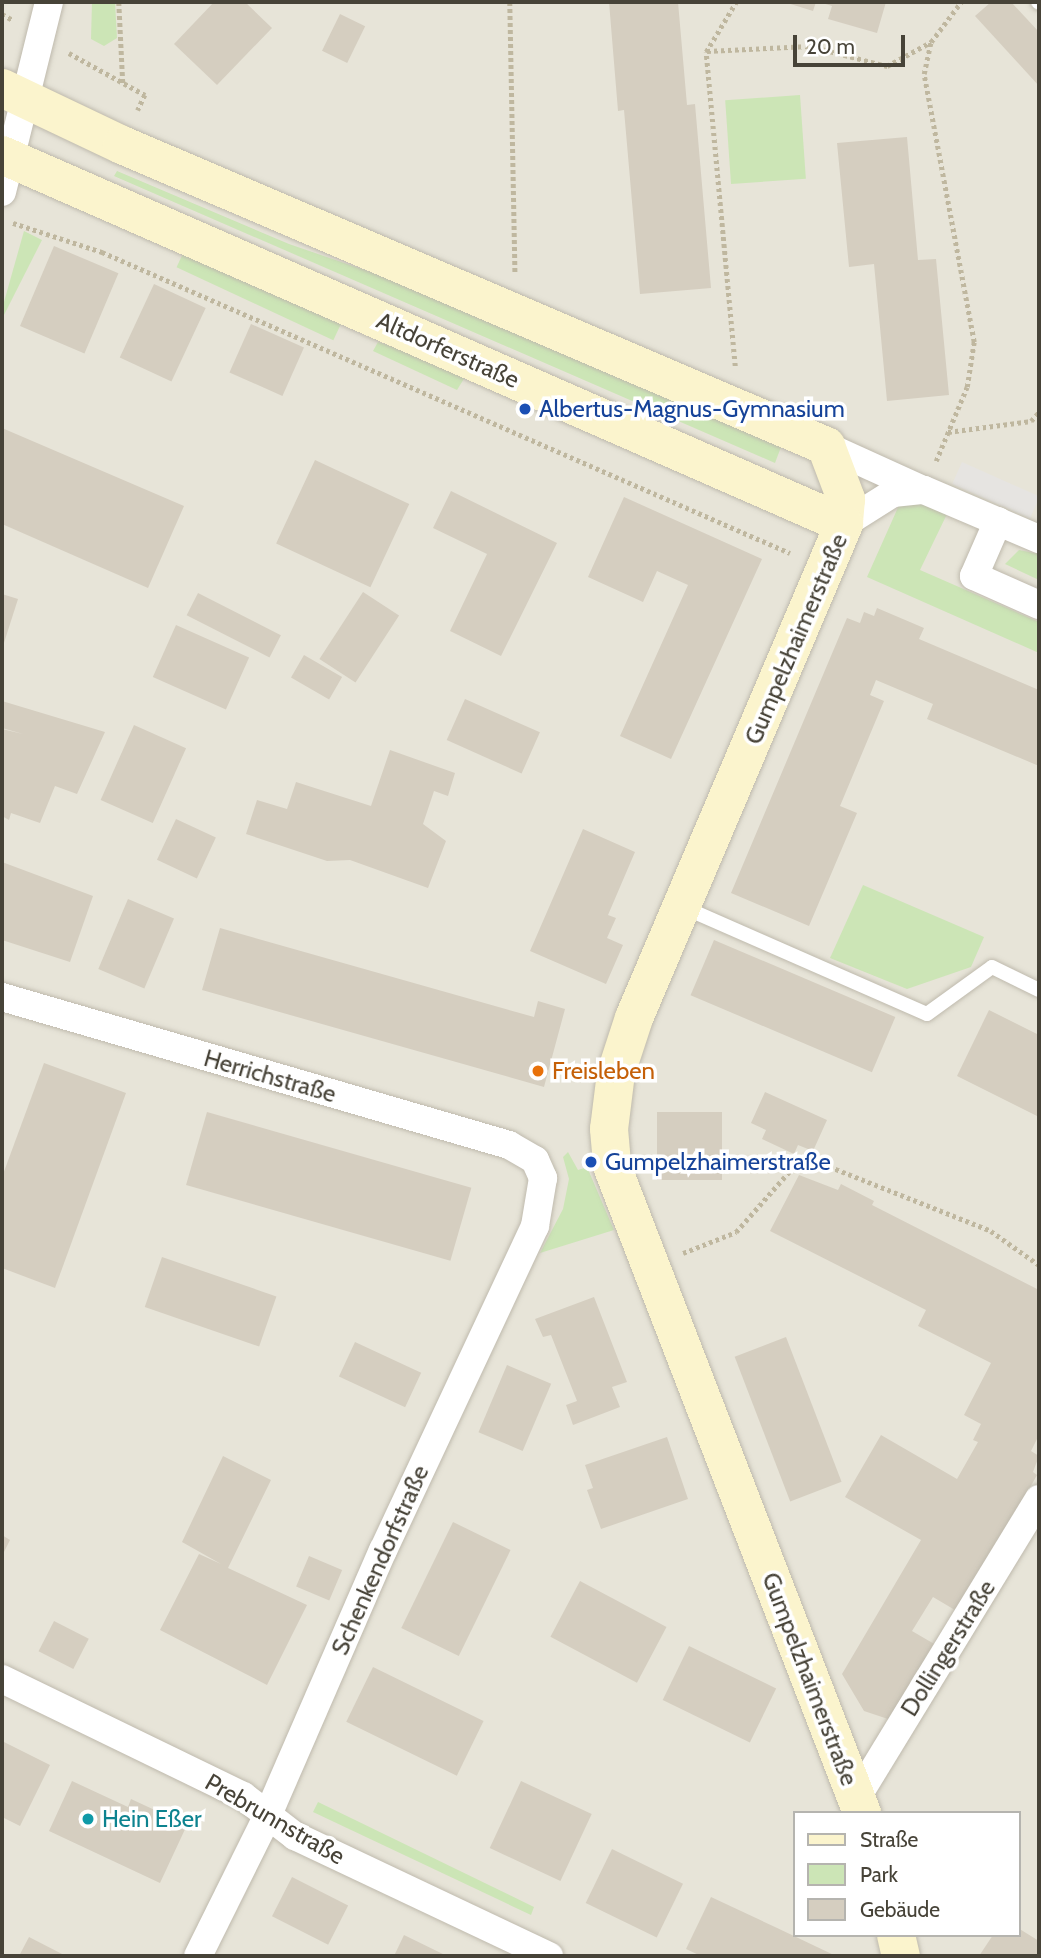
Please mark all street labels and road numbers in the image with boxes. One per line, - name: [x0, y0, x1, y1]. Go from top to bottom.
- street label: Altdorferstraße: [372, 306, 524, 394]
- street label: Gumpelzhaimerstraße: [739, 529, 853, 749]
- street label: Herrichstraße: [201, 1043, 339, 1109]
- street label: Schenkendorfstraße: [325, 1461, 435, 1659]
- street label: Gumpelzhaimerstraße: [756, 1568, 864, 1790]
- street label: Dollingerstraße: [895, 1575, 1001, 1721]
- street label: Prebrunnstraße: [200, 1767, 350, 1871]

